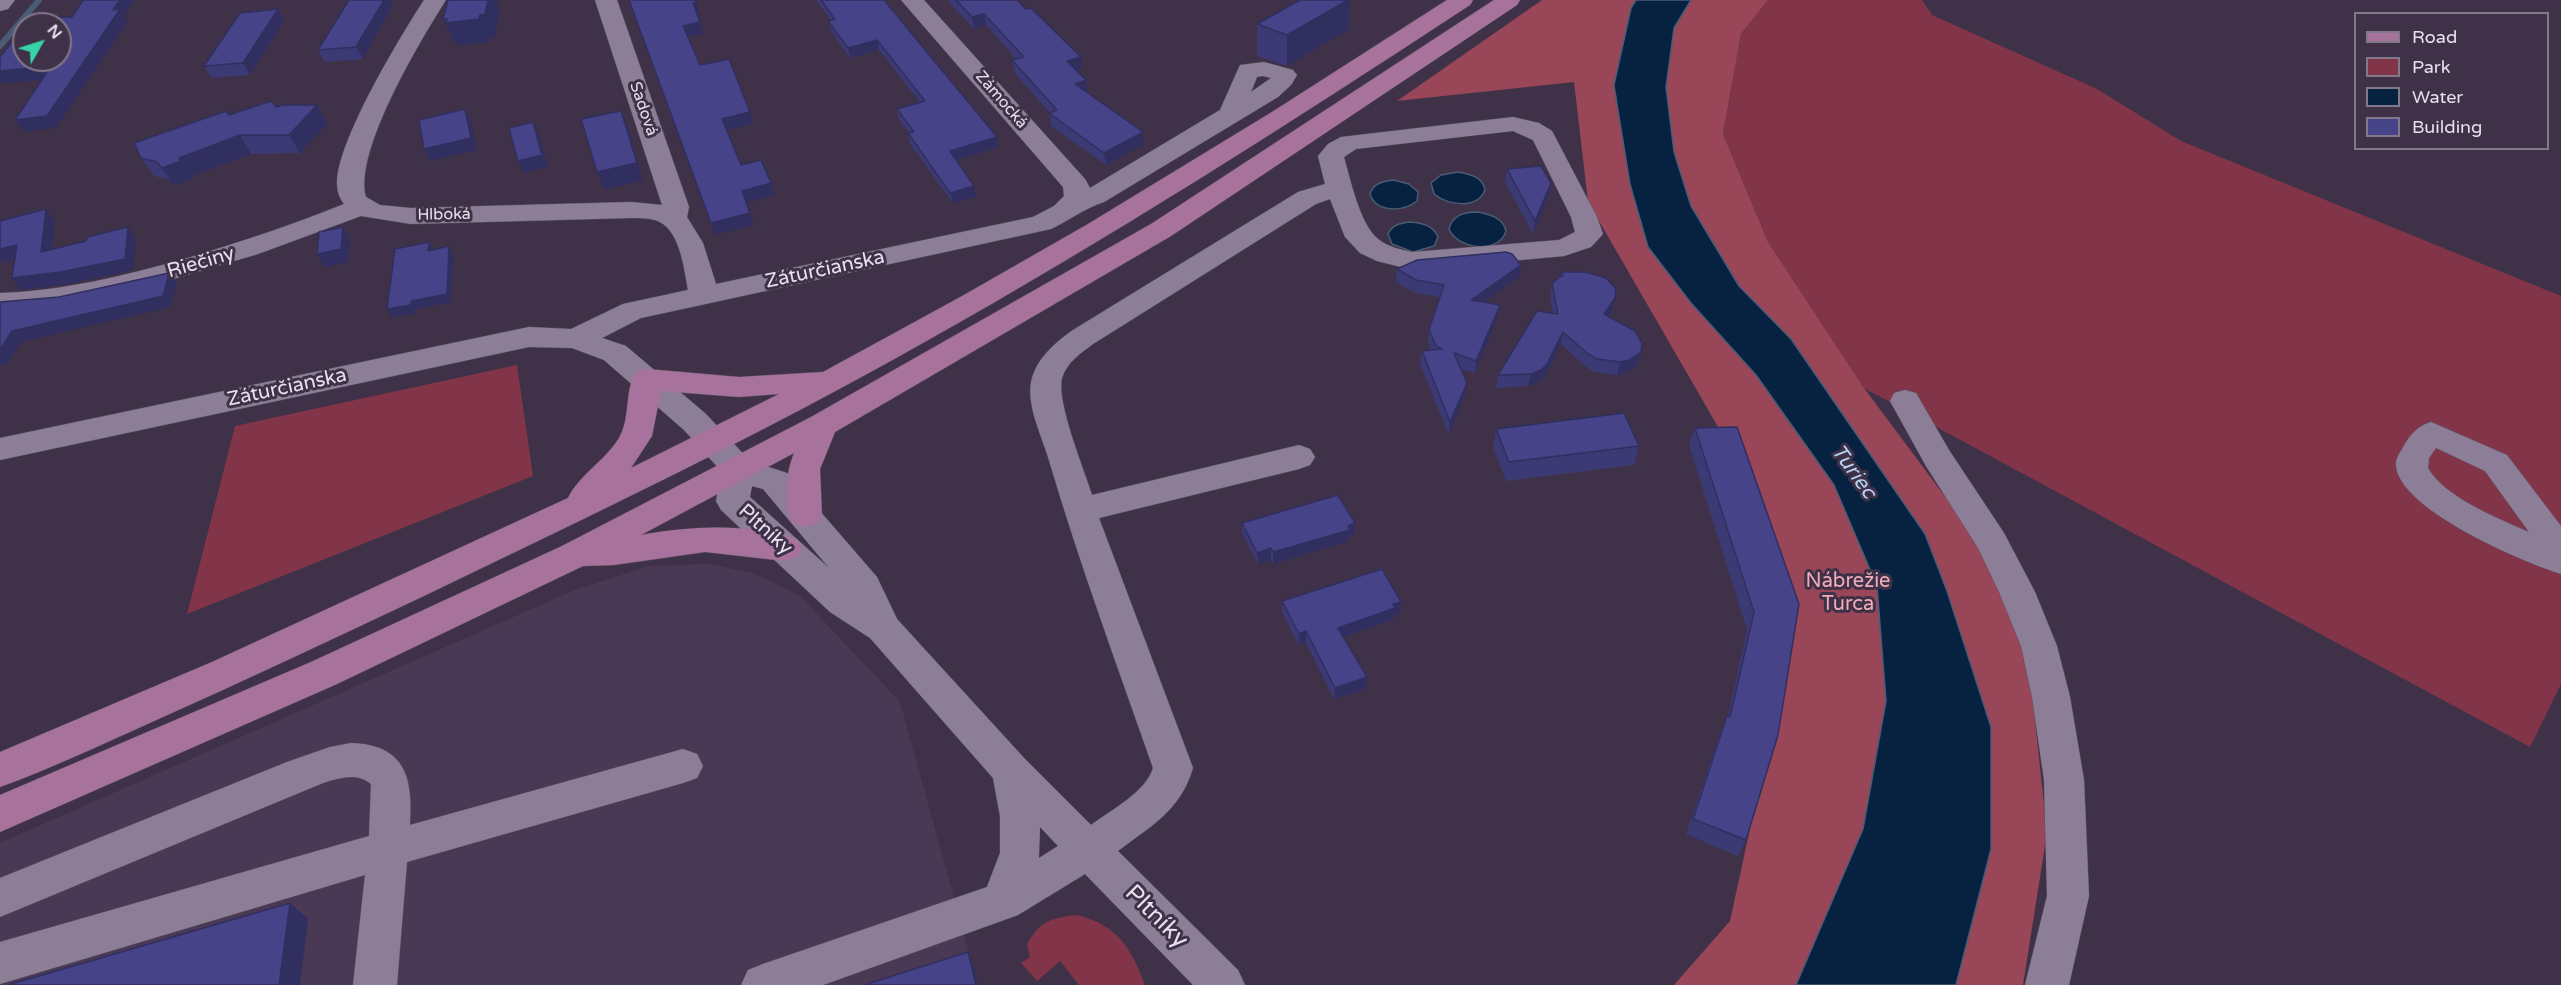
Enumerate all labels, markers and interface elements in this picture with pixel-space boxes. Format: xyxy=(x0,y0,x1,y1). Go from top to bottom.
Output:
north arrow xyxy=(12,12,72,72)
legend xyxy=(2354,12,2549,150)
text: N xyxy=(43,21,66,43)
text: Road xyxy=(2412,26,2457,48)
text: Park xyxy=(2412,56,2450,78)
street label: Zámocká xyxy=(971,67,1031,133)
street label: Sadová xyxy=(625,79,661,139)
text: Water xyxy=(2412,86,2463,108)
text: Building xyxy=(2412,116,2482,138)
street label: Hlboká xyxy=(417,205,471,225)
street label: Riečiny xyxy=(165,242,237,284)
street label: Záturčianska xyxy=(763,246,887,294)
street label: Záturčianska xyxy=(225,364,349,412)
water label: Turiec xyxy=(1825,440,1881,504)
street label: Pltníky xyxy=(733,499,797,561)
park label: Nábrežie Turca xyxy=(1806,570,1890,617)
street label: Pltníky xyxy=(1118,879,1194,955)

